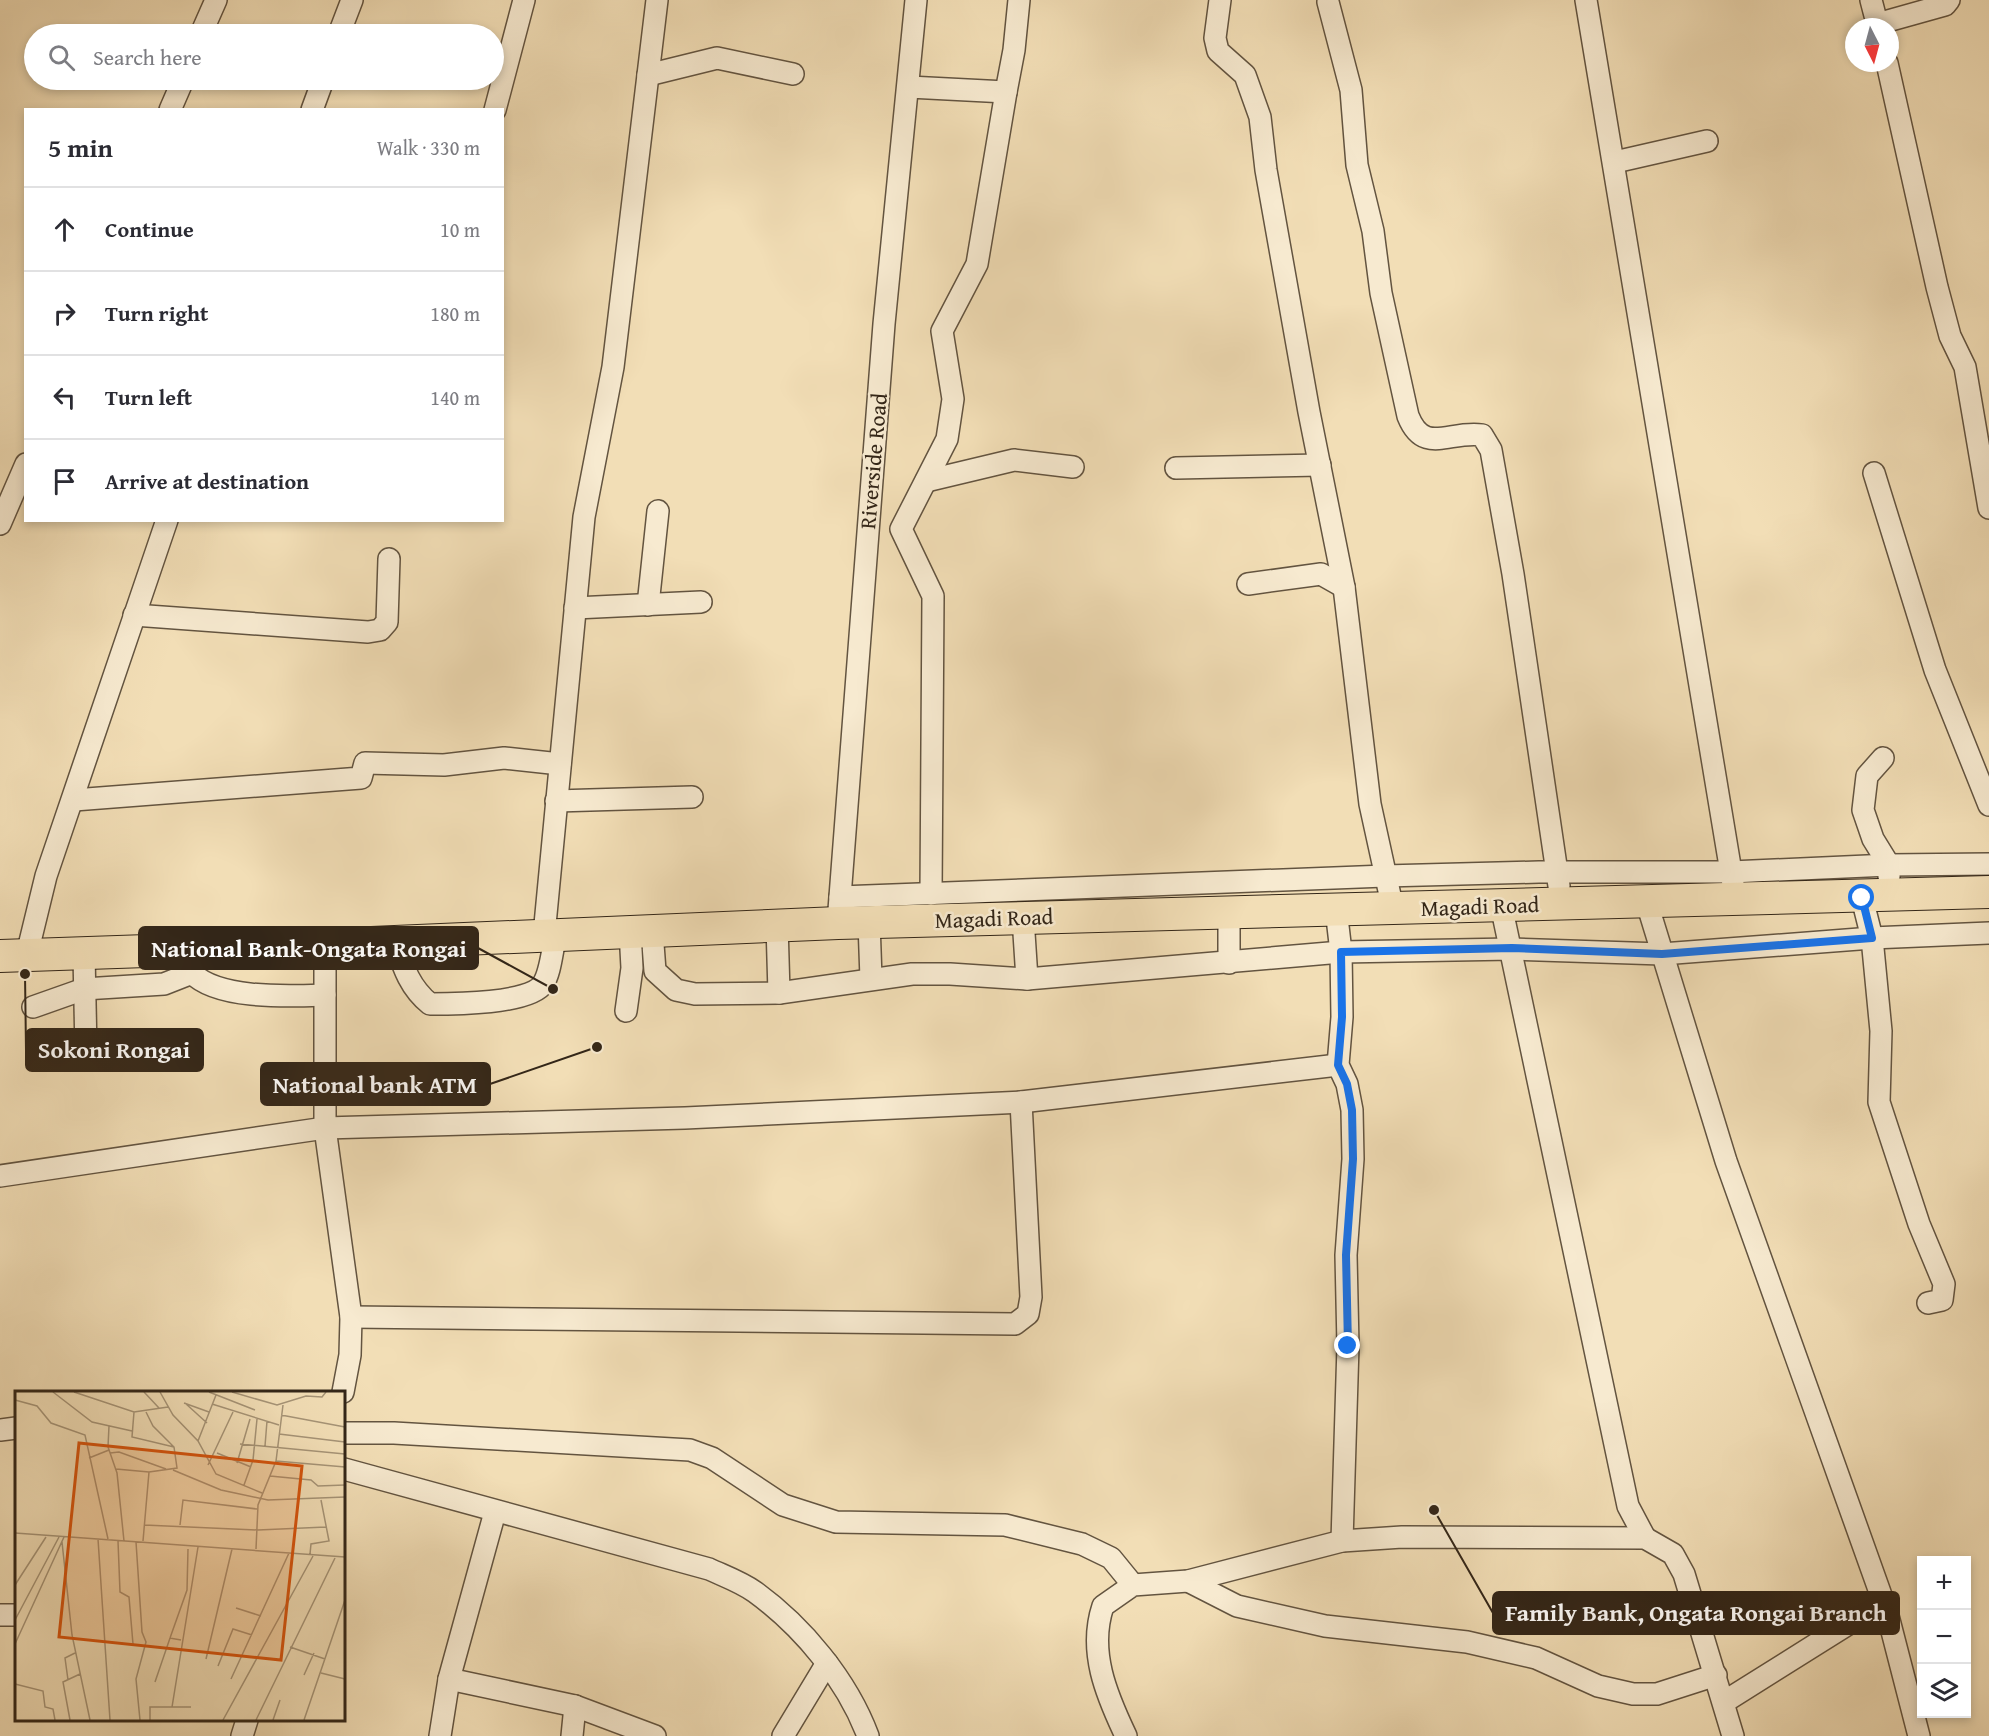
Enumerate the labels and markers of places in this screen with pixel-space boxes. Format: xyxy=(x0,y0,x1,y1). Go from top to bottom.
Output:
callout: National Bank-Ongata Rongai xyxy=(139,927,478,969)
callout: Sokoni Rongai xyxy=(26,1029,203,1071)
callout: National bank ATM xyxy=(261,1063,490,1105)
callout: Family Bank, Ongata Rongai Branch xyxy=(1493,1592,1899,1634)

